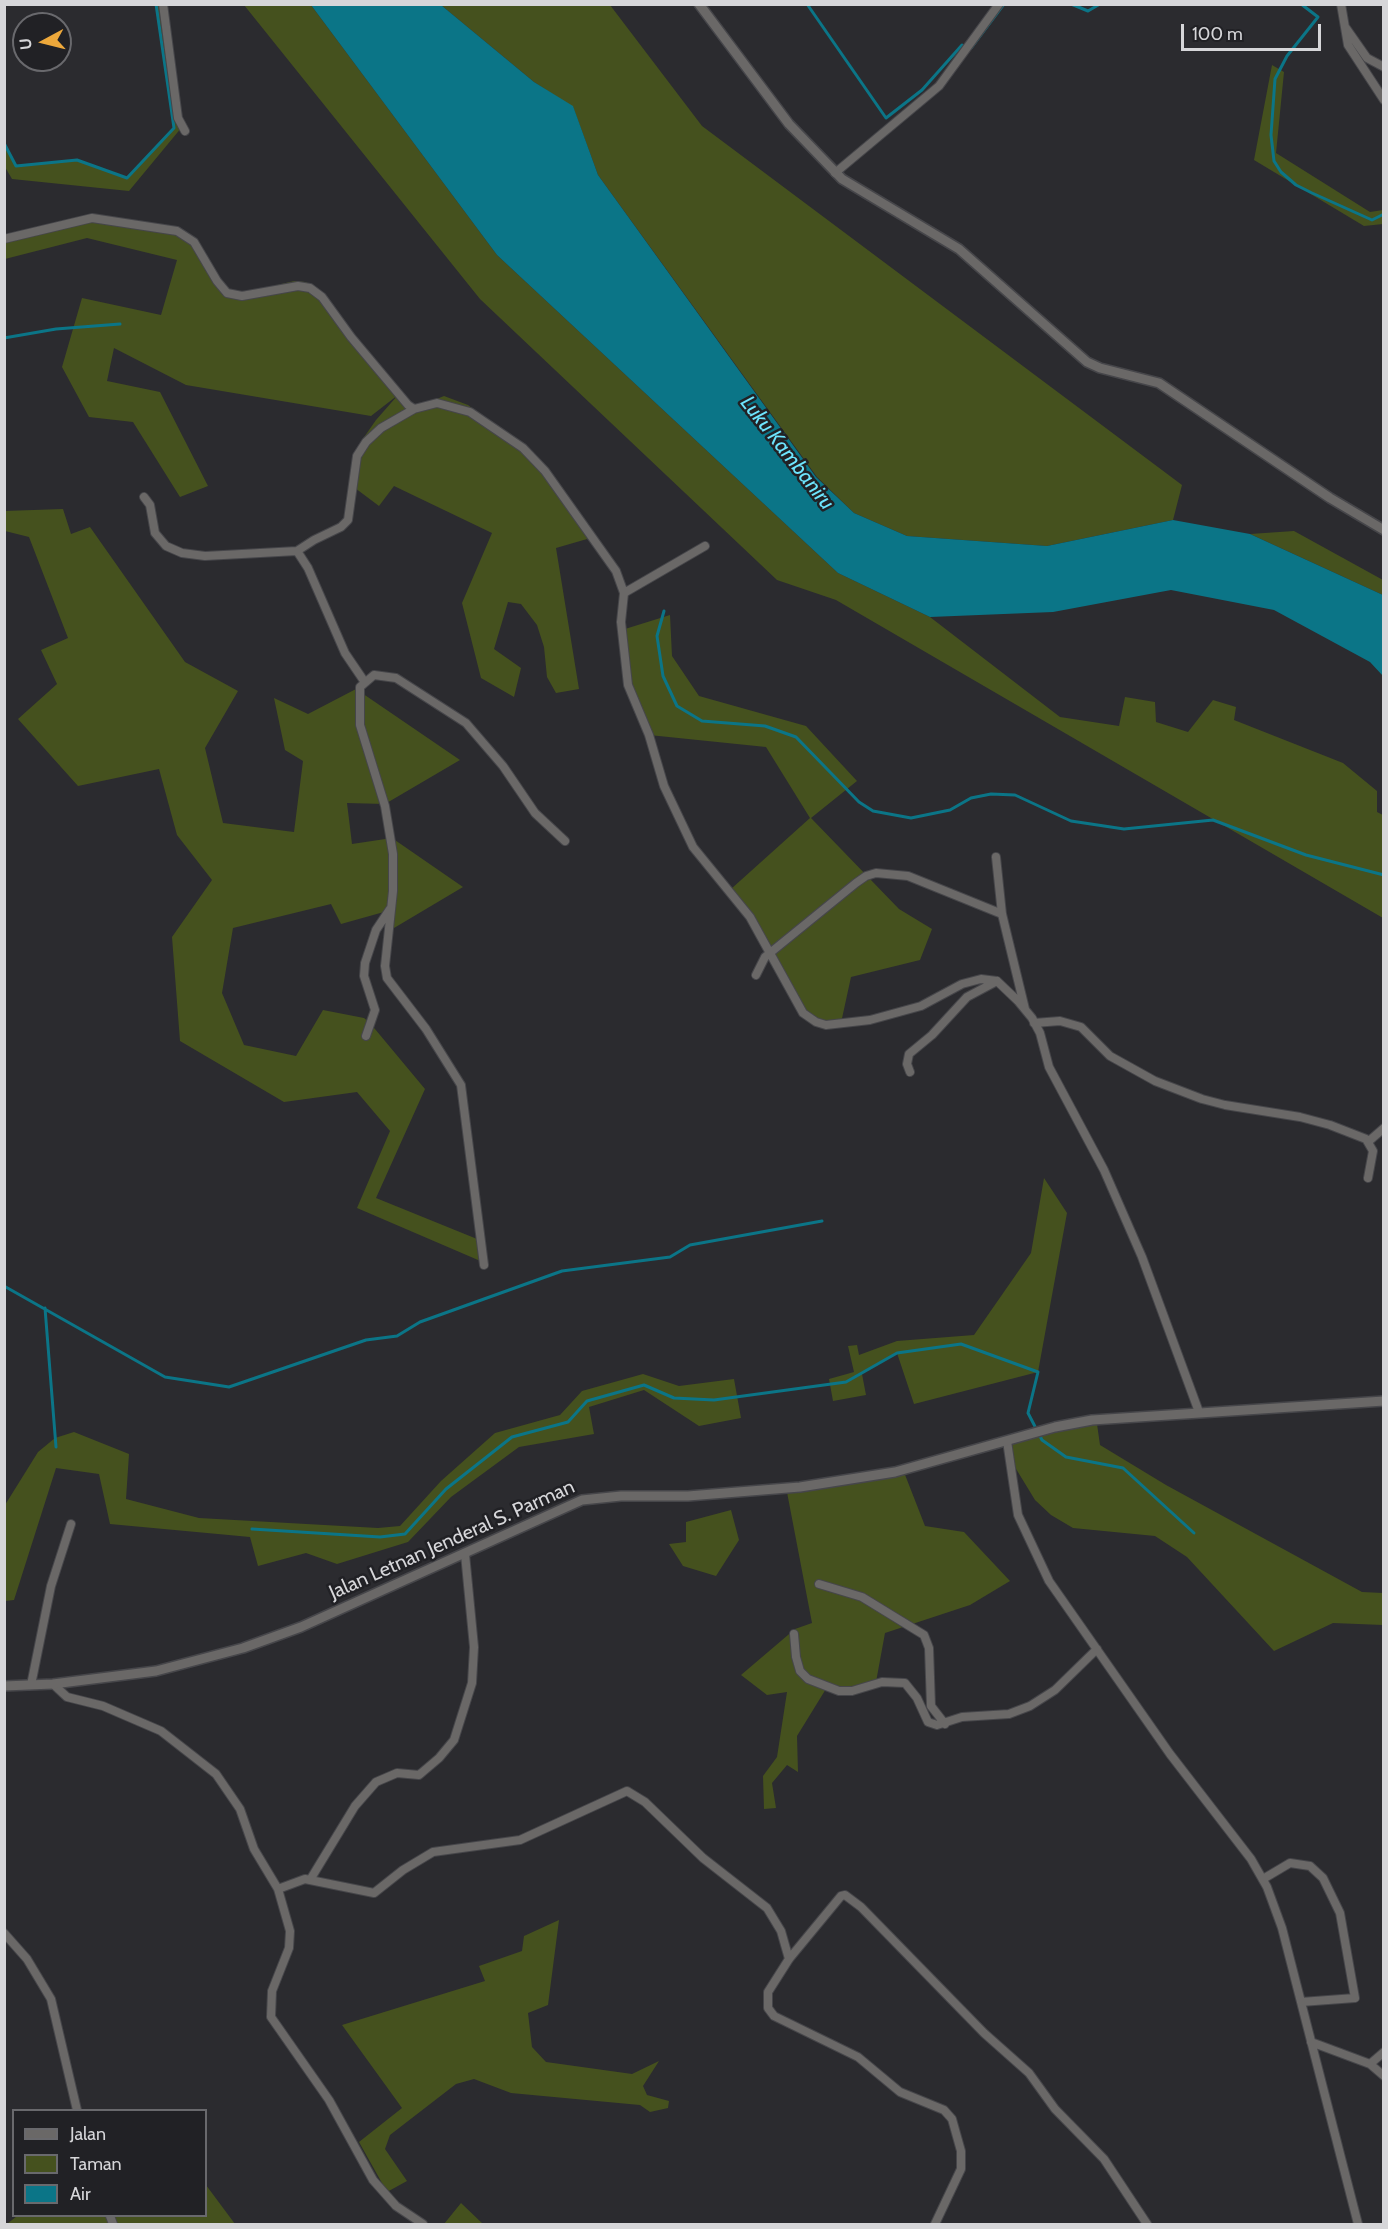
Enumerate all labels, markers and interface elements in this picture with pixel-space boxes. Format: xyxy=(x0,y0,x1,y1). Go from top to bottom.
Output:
north arrow xyxy=(12,12,72,72)
scale bar xyxy=(1184,12,1324,50)
text: 100 m xyxy=(1192,23,1243,45)
text: U xyxy=(15,37,36,51)
water label: Luku Kambaniru xyxy=(735,391,839,515)
street label: Jalan Letnan Jenderal S. Parman xyxy=(326,1475,578,1605)
legend xyxy=(12,2109,207,2217)
text: Jalan xyxy=(70,2123,106,2145)
text: Taman xyxy=(70,2153,122,2175)
text: Air xyxy=(70,2183,91,2205)

